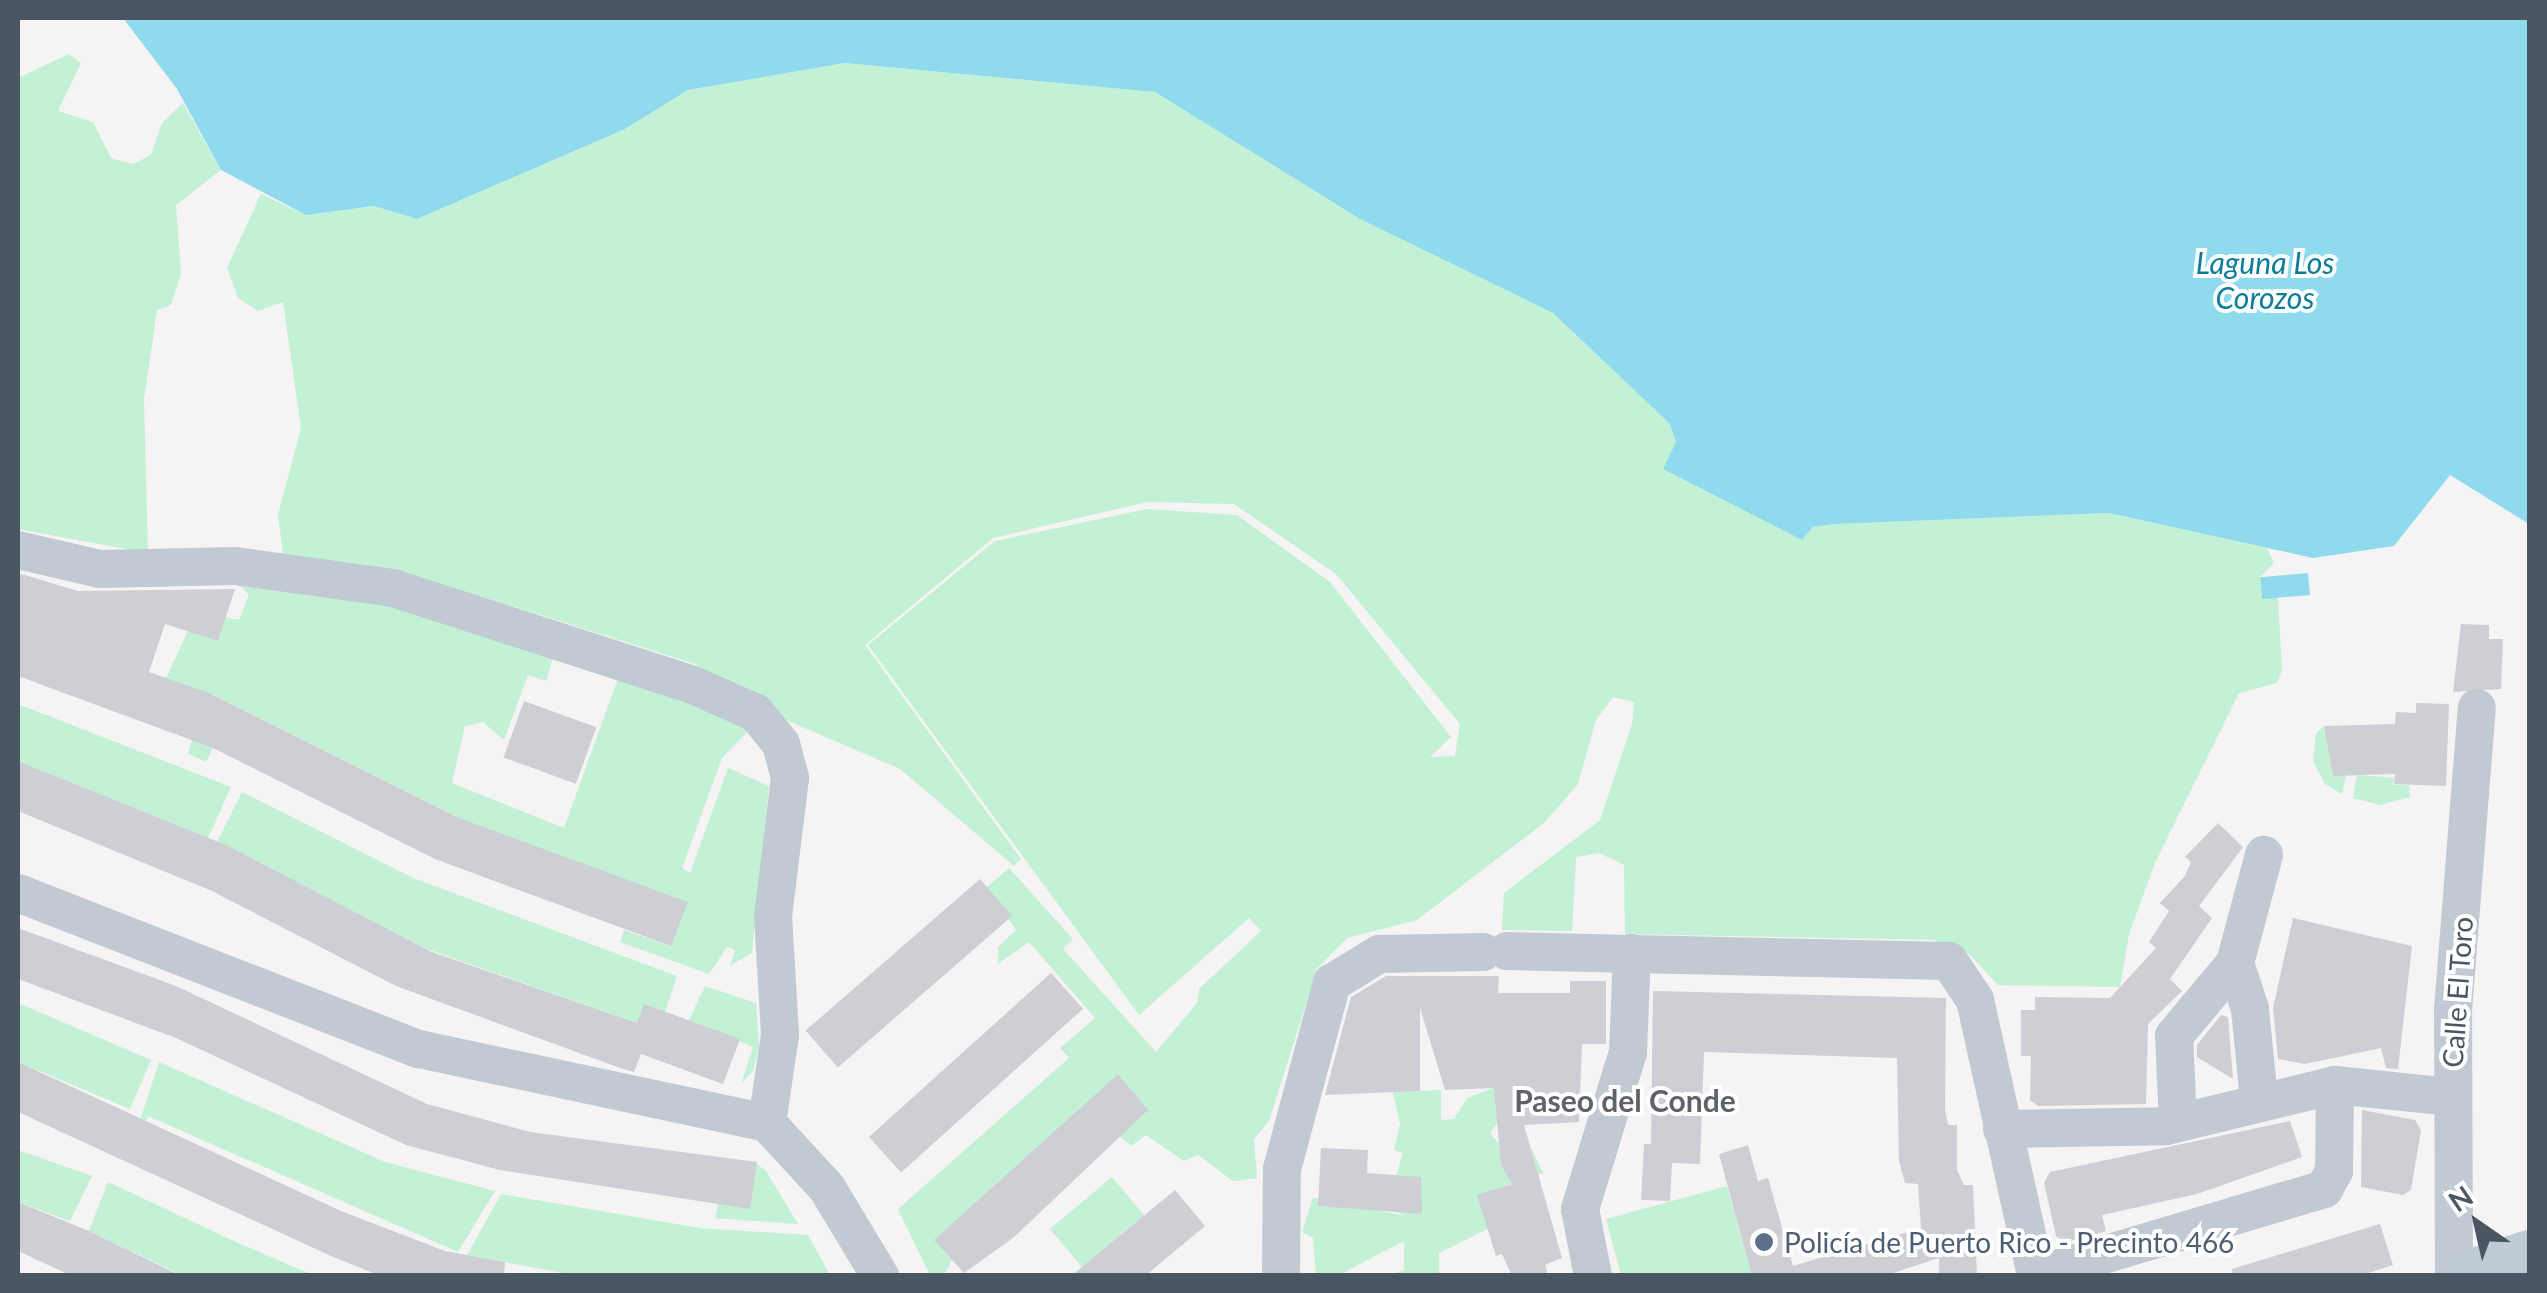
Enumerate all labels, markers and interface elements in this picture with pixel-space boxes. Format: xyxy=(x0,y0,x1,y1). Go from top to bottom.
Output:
water label: Laguna Los Corozos xyxy=(2196,244,2334,314)
street label: Calle El Toro xyxy=(2435,915,2479,1069)
district label: Paseo del Conde xyxy=(1514,1082,1736,1118)
north arrow xyxy=(2427,1173,2527,1273)
text: N xyxy=(2442,1178,2479,1218)
place label: Policía de Puerto Rico - Precinto 466 xyxy=(1784,1225,2234,1259)
marker: Policía de Puerto Rico - Precinto 466 xyxy=(1753,1231,1775,1253)

